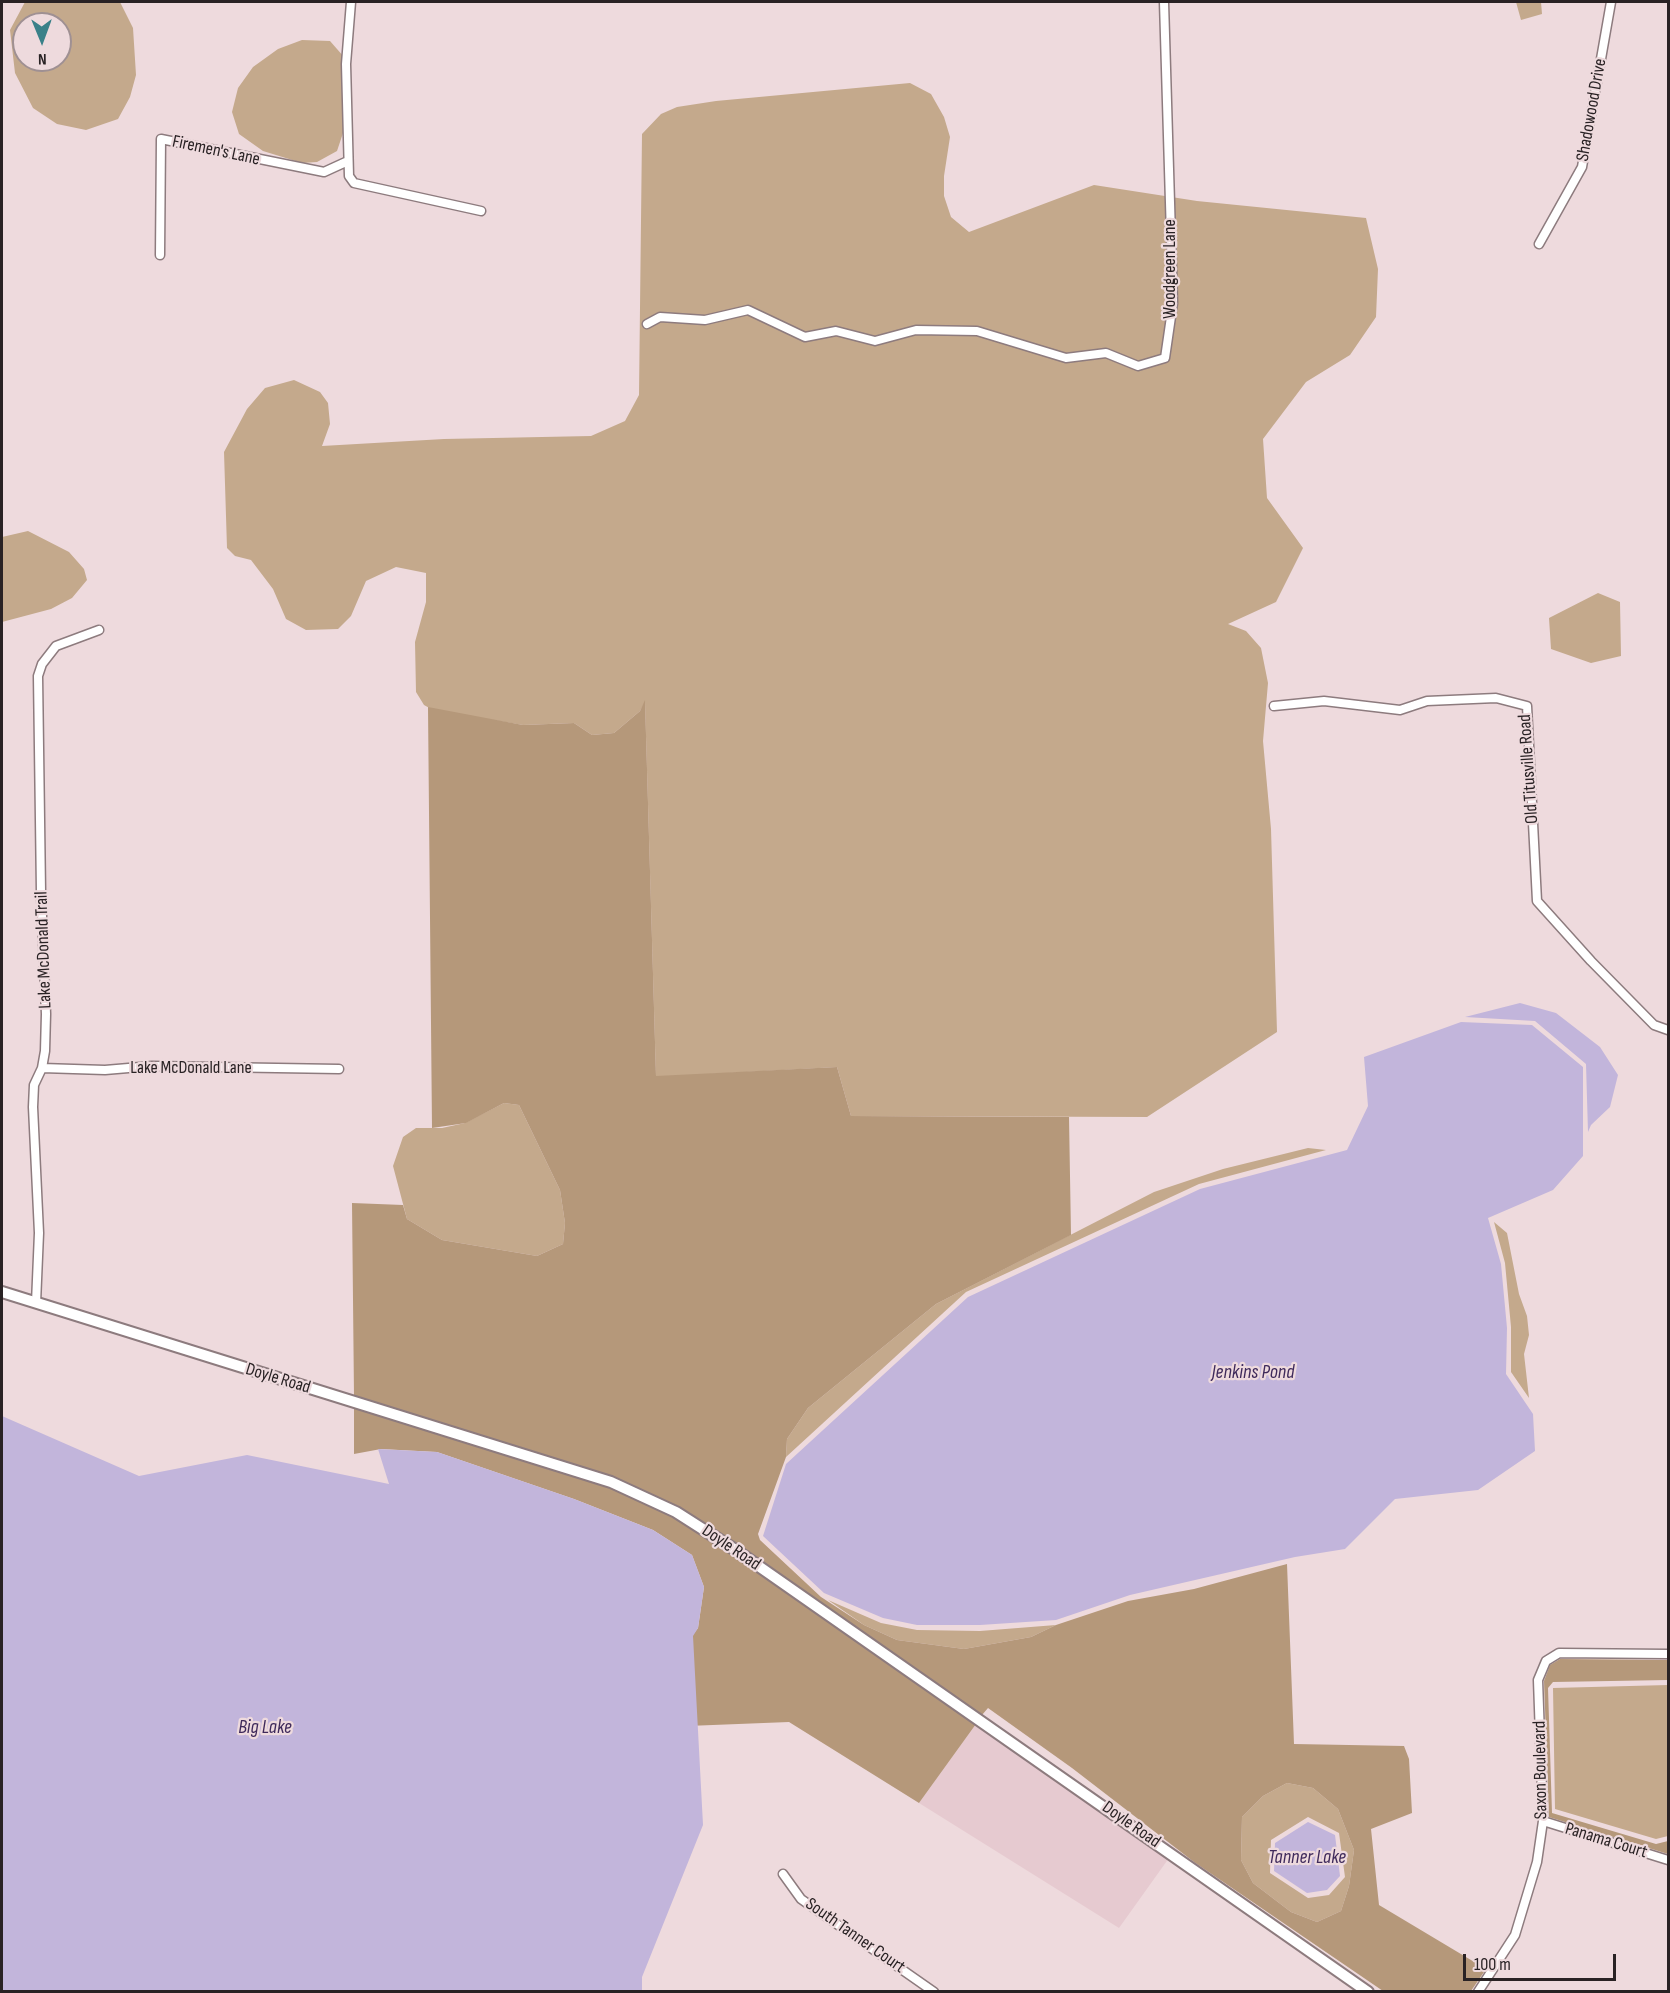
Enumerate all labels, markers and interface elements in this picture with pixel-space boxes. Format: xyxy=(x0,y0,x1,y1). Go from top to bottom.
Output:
north arrow xyxy=(12,12,72,72)
text: N xyxy=(38,49,47,68)
street label: Shadowood Drive xyxy=(1572,57,1612,163)
street label: Firemen's Lane xyxy=(170,131,262,171)
street label: Woodgreen Lane xyxy=(1159,219,1181,319)
street label: Old Titusville Road xyxy=(1514,713,1544,825)
street label: Lake McDonald Trail xyxy=(31,891,57,1009)
street label: Lake McDonald Lane xyxy=(130,1057,252,1079)
street label: Doyle Road xyxy=(243,1359,313,1399)
water label: Jenkins Pond xyxy=(1212,1361,1294,1385)
street label: Doyle Road xyxy=(697,1520,765,1576)
water label: Big Lake xyxy=(238,1716,292,1740)
street label: Saxon Boulevard xyxy=(1529,1721,1553,1819)
street label: Doyle Road xyxy=(1098,1797,1164,1853)
street label: Panama Court xyxy=(1562,1818,1650,1864)
water label: Tanner Lake xyxy=(1268,1846,1346,1870)
street label: South Tanner Court xyxy=(801,1894,909,1978)
scale bar xyxy=(1466,1942,1619,1980)
text: 100 m xyxy=(1474,1954,1511,1975)

